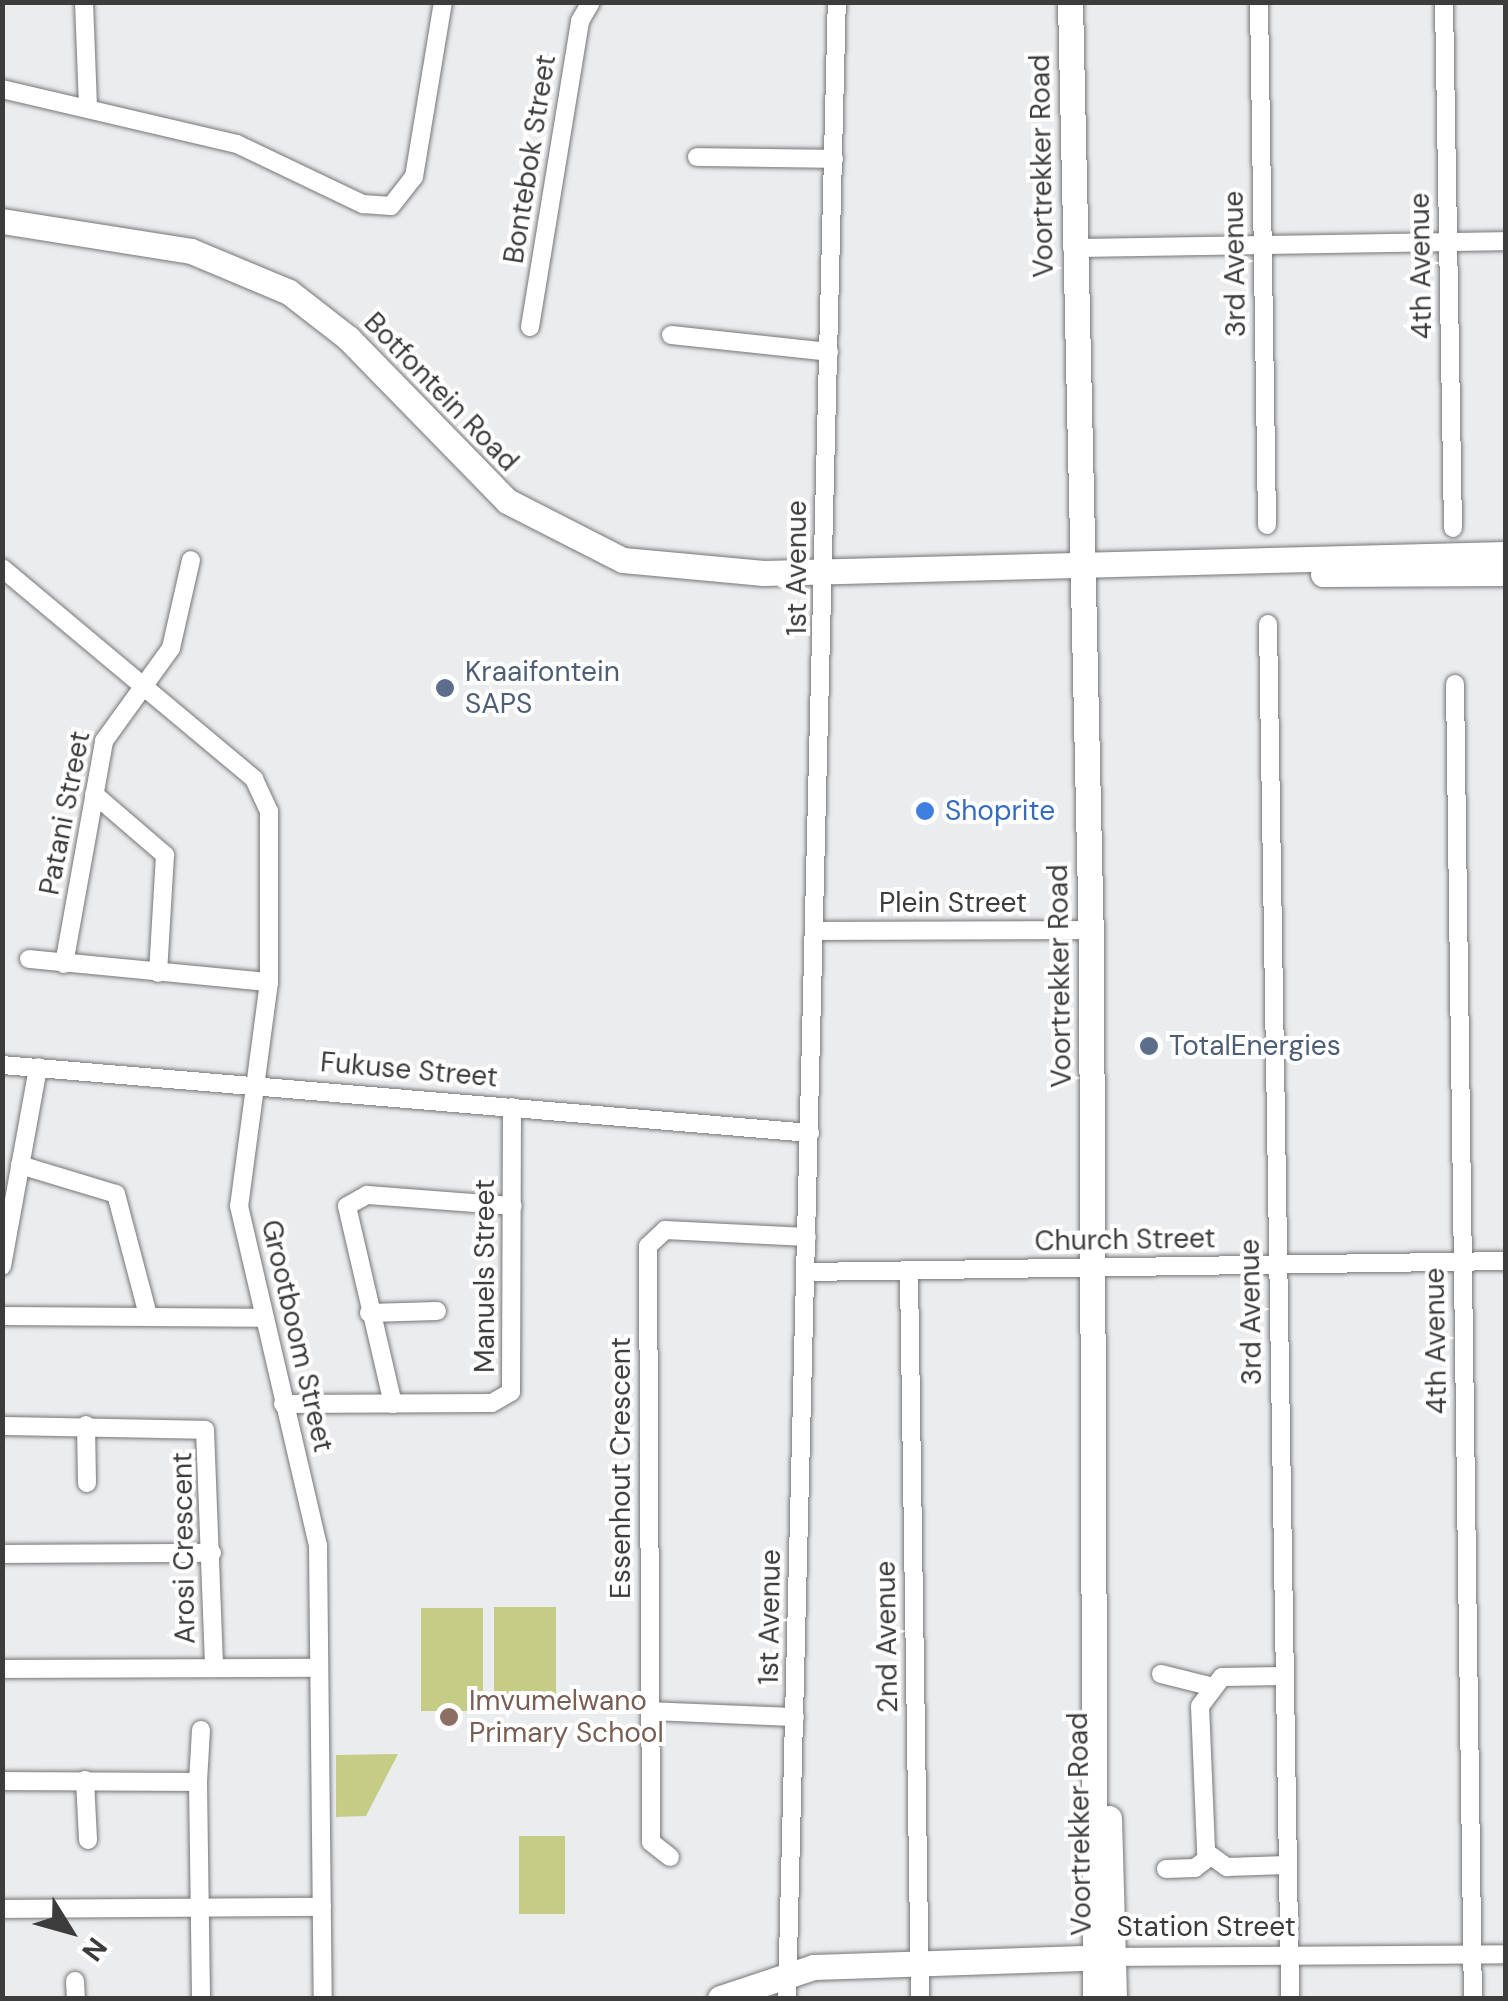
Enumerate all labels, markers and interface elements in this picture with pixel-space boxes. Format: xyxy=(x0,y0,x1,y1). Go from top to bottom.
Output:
street label: Bontebok Street xyxy=(497,52,563,266)
street label: Voortrekker Road xyxy=(1023,54,1061,278)
street label: 3rd Avenue xyxy=(1217,190,1253,338)
street label: 4th Avenue xyxy=(1403,192,1439,340)
street label: Botfontein Road xyxy=(357,306,525,478)
street label: 1st Avenue xyxy=(780,500,814,636)
place label: Kraaifontein SAPS xyxy=(465,655,620,721)
marker: Kraaifontein SAPS xyxy=(434,677,456,699)
street label: Patani Street xyxy=(33,728,97,898)
place label: Shoprite xyxy=(945,794,1055,828)
marker: Shoprite xyxy=(914,800,936,822)
street label: Voortrekker Road xyxy=(1041,864,1079,1088)
street label: Plein Street xyxy=(879,886,1027,920)
place label: TotalEnergies xyxy=(1169,1029,1341,1063)
marker: TotalEnergies xyxy=(1138,1035,1160,1057)
street label: Fukuse Street xyxy=(319,1046,499,1094)
street label: Manuels Street xyxy=(468,1179,502,1373)
street label: Grootboom Street xyxy=(254,1217,340,1455)
street label: Church Street xyxy=(1034,1222,1216,1258)
street label: 3rd Avenue xyxy=(1233,1238,1269,1386)
street label: 4th Avenue xyxy=(1418,1267,1454,1415)
street label: Essenhout Crescent xyxy=(604,1337,638,1599)
street label: Arosi Crescent xyxy=(166,1452,202,1644)
street label: 1st Avenue xyxy=(752,1549,788,1685)
street label: 2nd Avenue xyxy=(869,1561,905,1713)
place label: Imvumelwano Primary School xyxy=(469,1684,664,1750)
marker: Imvumelwano Primary School xyxy=(438,1706,460,1728)
street label: Voortrekker Road xyxy=(1061,1712,1099,1936)
north arrow xyxy=(20,1881,120,1981)
street label: Station Street xyxy=(1116,1910,1296,1944)
text: N xyxy=(73,1930,115,1969)

